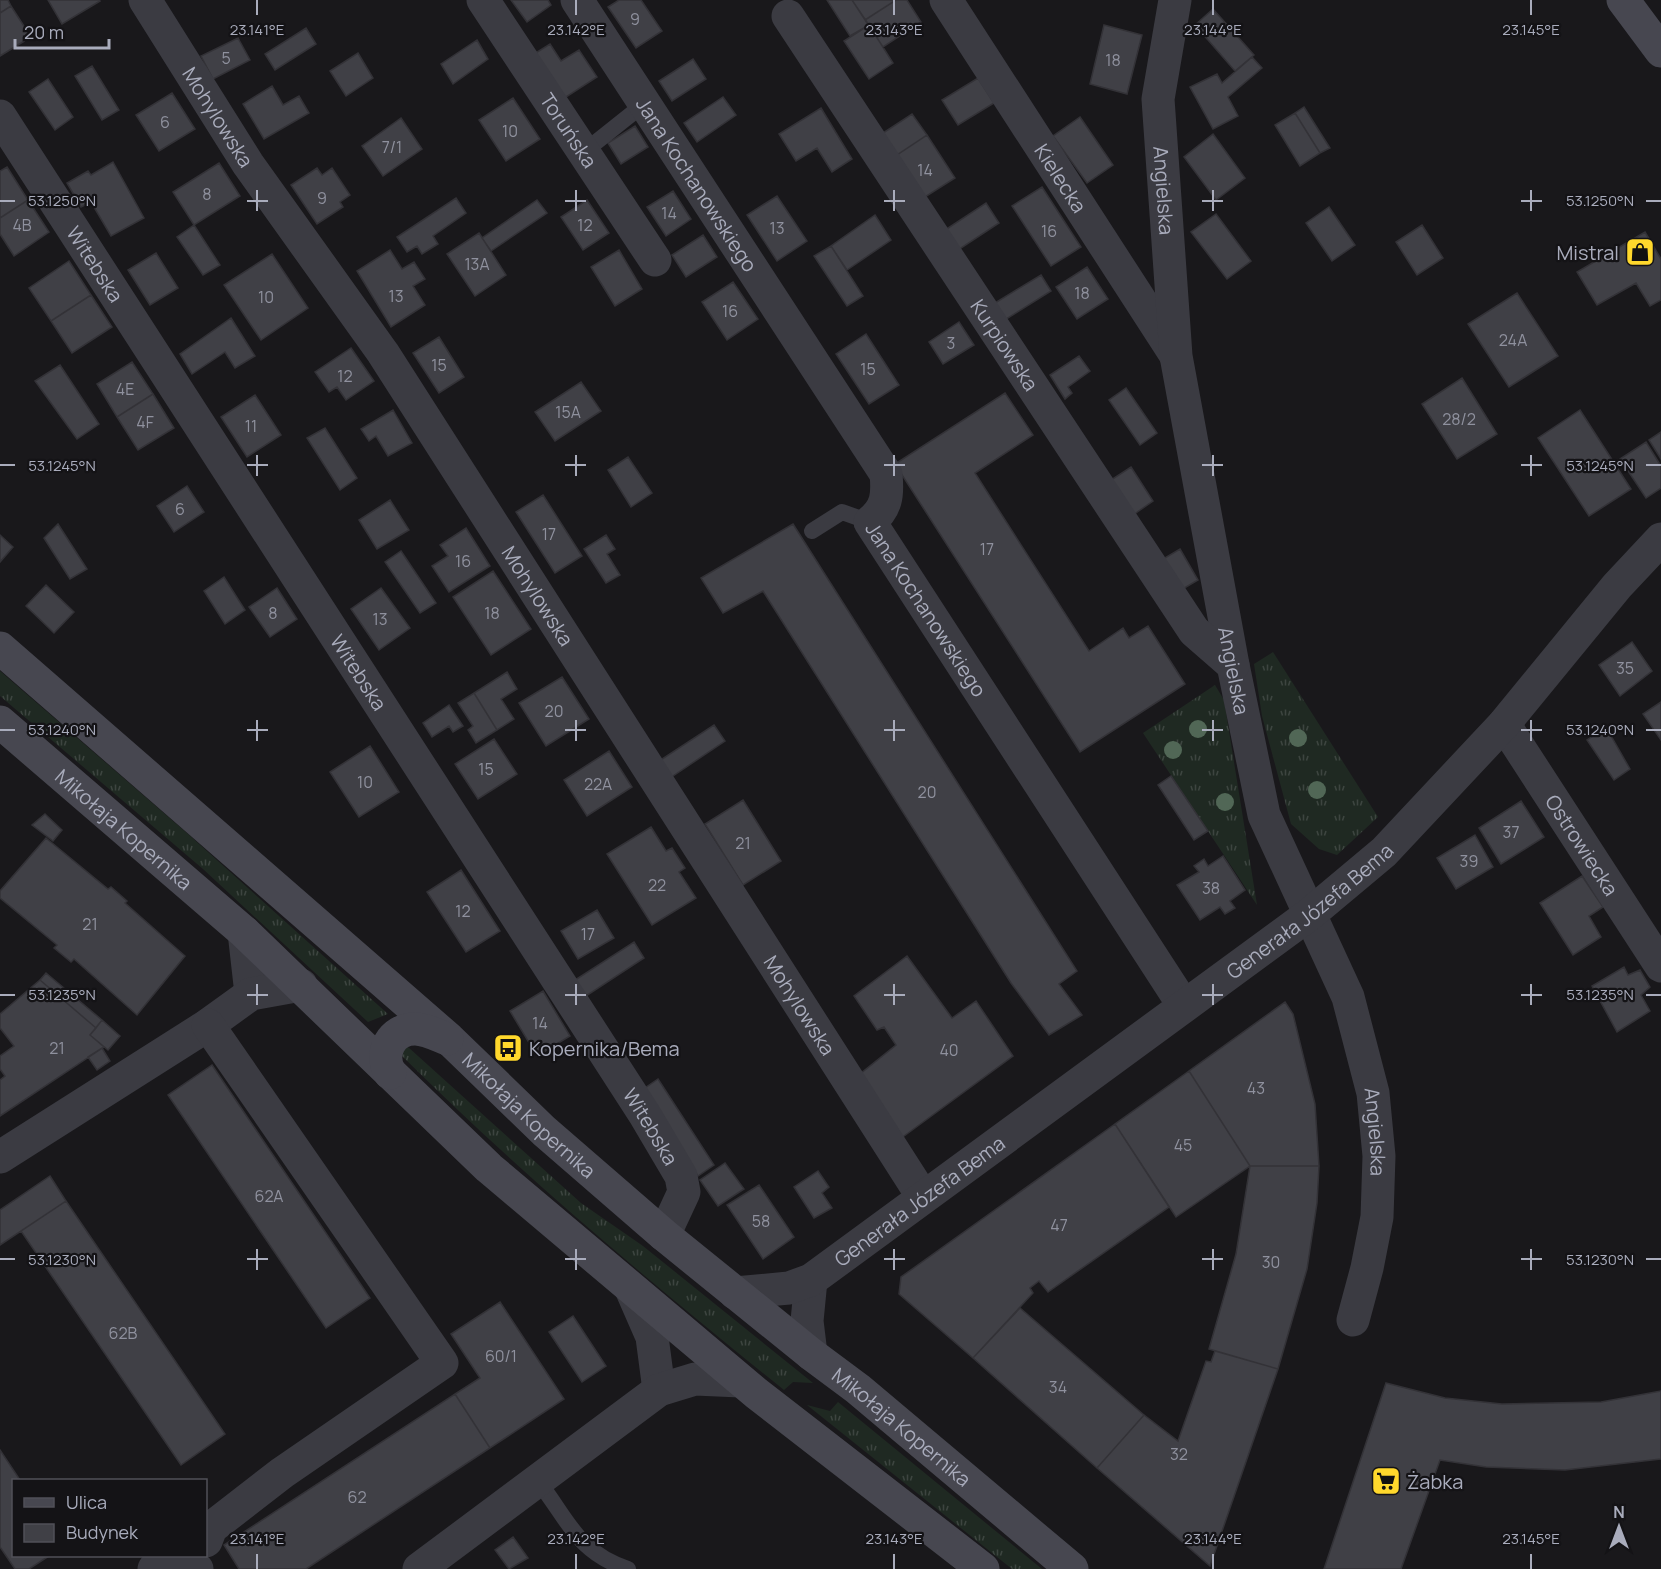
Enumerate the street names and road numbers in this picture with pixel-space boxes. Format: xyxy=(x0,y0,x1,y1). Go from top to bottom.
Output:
street label: Mohylowska xyxy=(177,62,260,172)
street label: Toruńska xyxy=(534,87,604,173)
street label: Jana Kochanowskiego xyxy=(630,92,764,277)
street label: Kielecka xyxy=(1029,138,1093,218)
street label: Angielska xyxy=(1148,145,1181,236)
street label: Witebska xyxy=(61,221,130,307)
street label: Kurpiowska xyxy=(965,294,1045,396)
street label: Jana Kochanowskiego xyxy=(860,517,993,702)
street label: Mohylowska xyxy=(496,540,580,651)
street label: Angielska xyxy=(1213,624,1256,717)
street label: Witebska xyxy=(325,629,394,715)
street label: Mikołaja Kopernika xyxy=(50,762,199,896)
street label: Ostrowiecka xyxy=(1540,789,1625,901)
street label: Generała Józefa Bema xyxy=(1221,837,1399,985)
street label: Mohylowska xyxy=(758,950,842,1060)
street label: Mikołaja Kopernika xyxy=(457,1046,602,1184)
street label: Witebska xyxy=(617,1083,685,1170)
street label: Angielska xyxy=(1359,1086,1393,1177)
street label: Generała Józefa Bema xyxy=(829,1129,1010,1272)
street label: Mikołaja Kopernika xyxy=(827,1361,977,1492)

